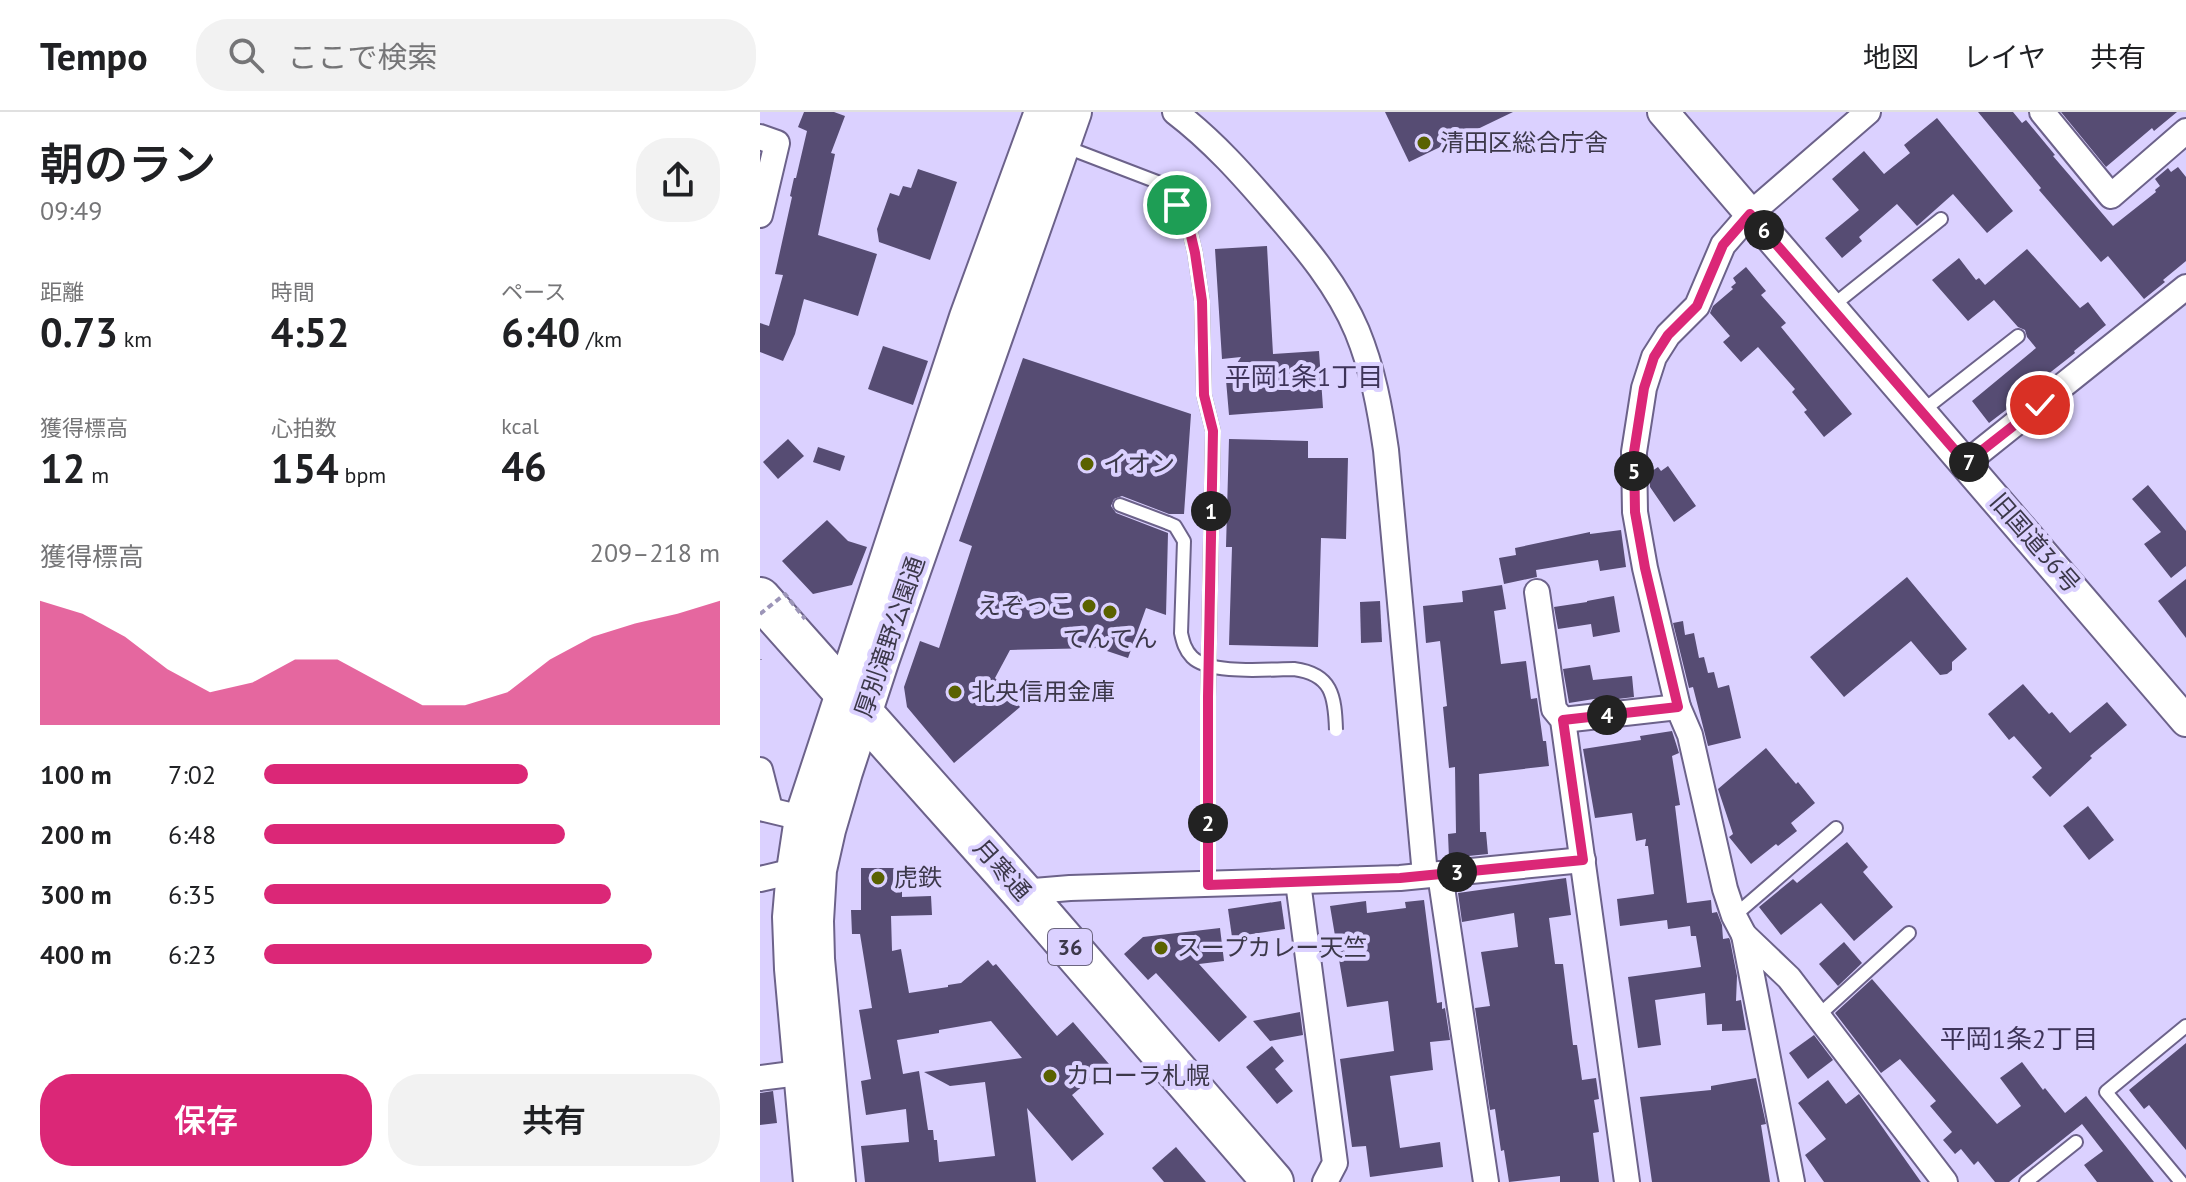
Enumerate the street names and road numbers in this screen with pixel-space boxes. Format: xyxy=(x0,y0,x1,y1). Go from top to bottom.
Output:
street label: 旧国道36号 xyxy=(1984,486,2087,599)
street label: 厚別滝野公園通 xyxy=(848,552,932,721)
street label: 月寒通 xyxy=(967,833,1038,907)
road number: 36 xyxy=(1048,929,1092,965)

